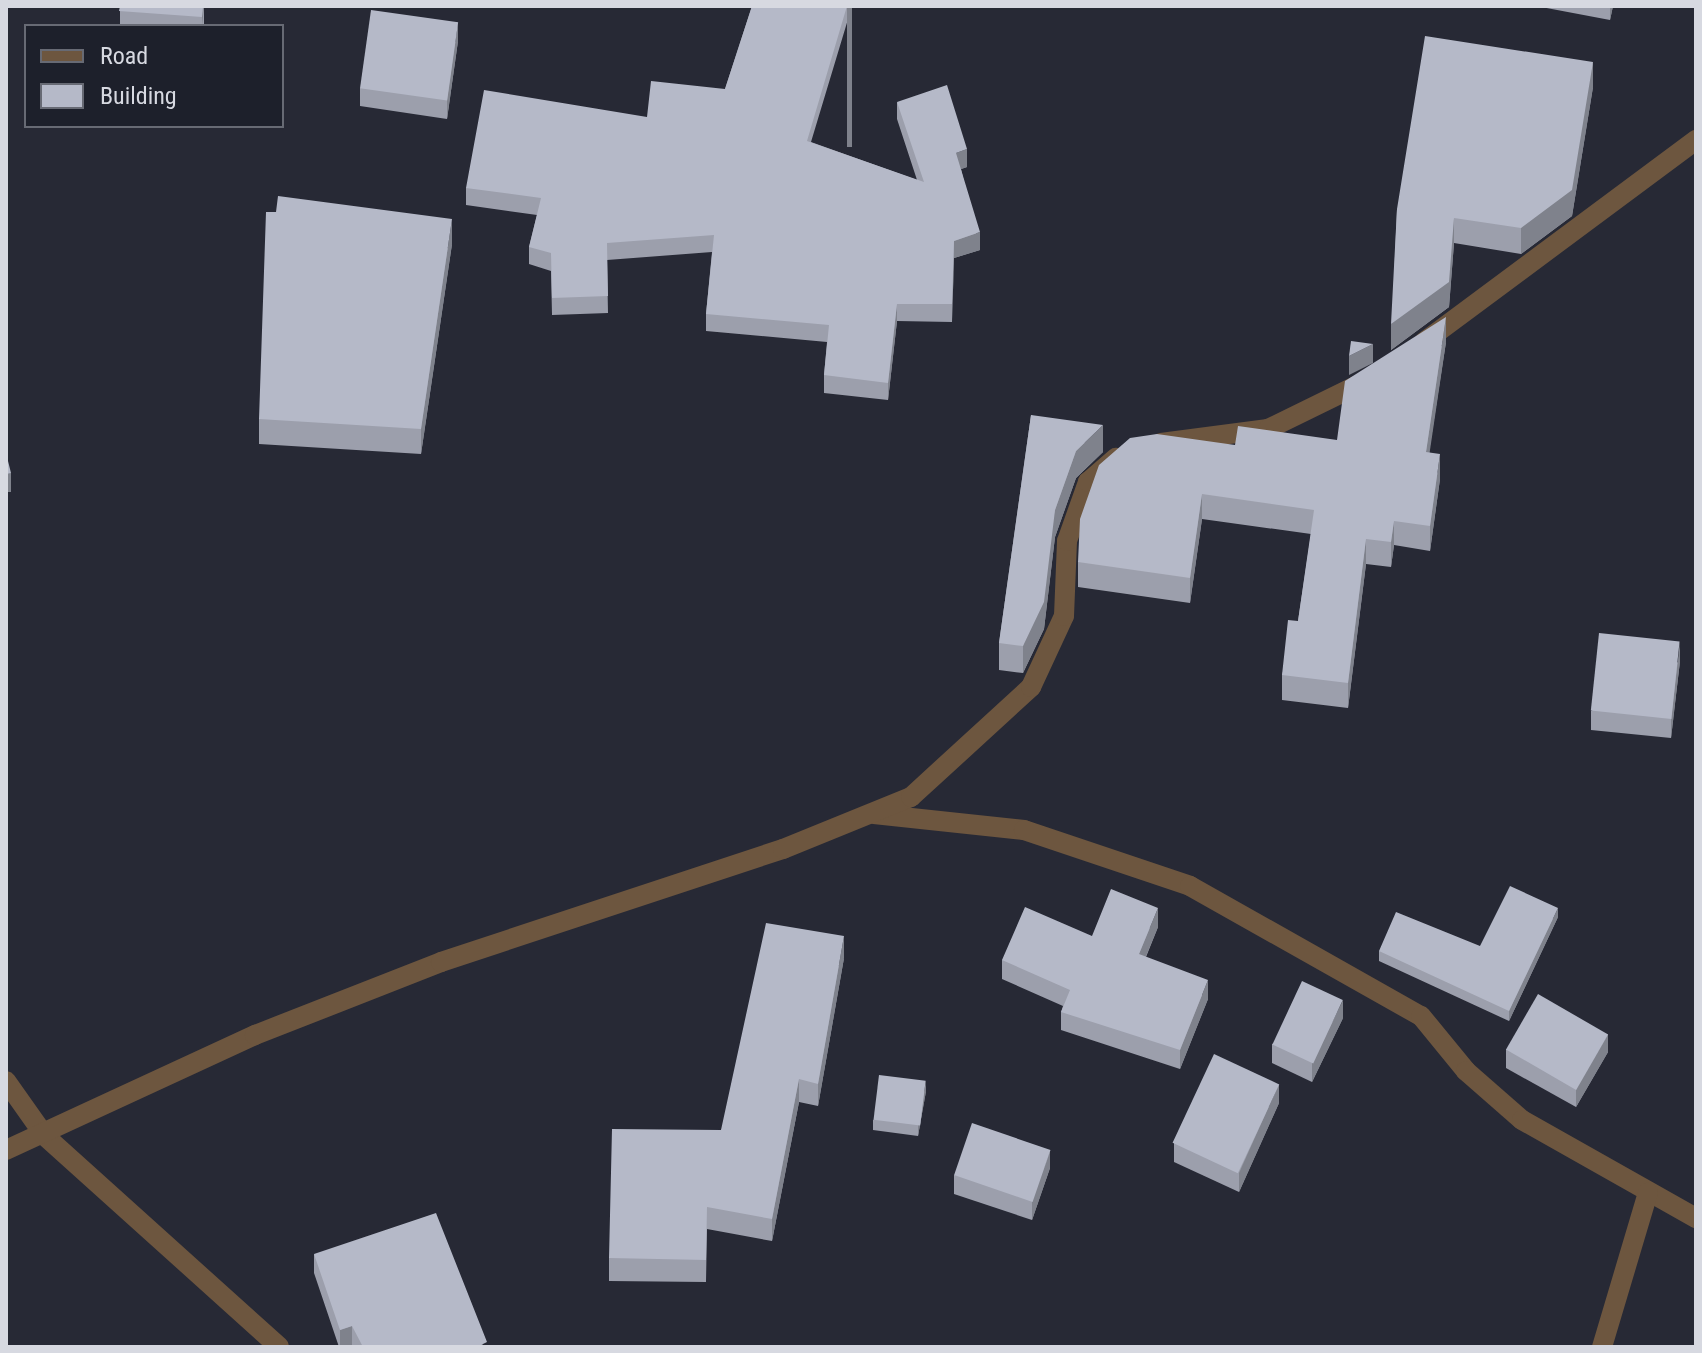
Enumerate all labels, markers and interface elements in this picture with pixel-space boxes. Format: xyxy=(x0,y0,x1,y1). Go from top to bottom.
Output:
legend xyxy=(24,24,284,128)
text: Road xyxy=(100,42,148,70)
text: Building xyxy=(100,82,177,110)

